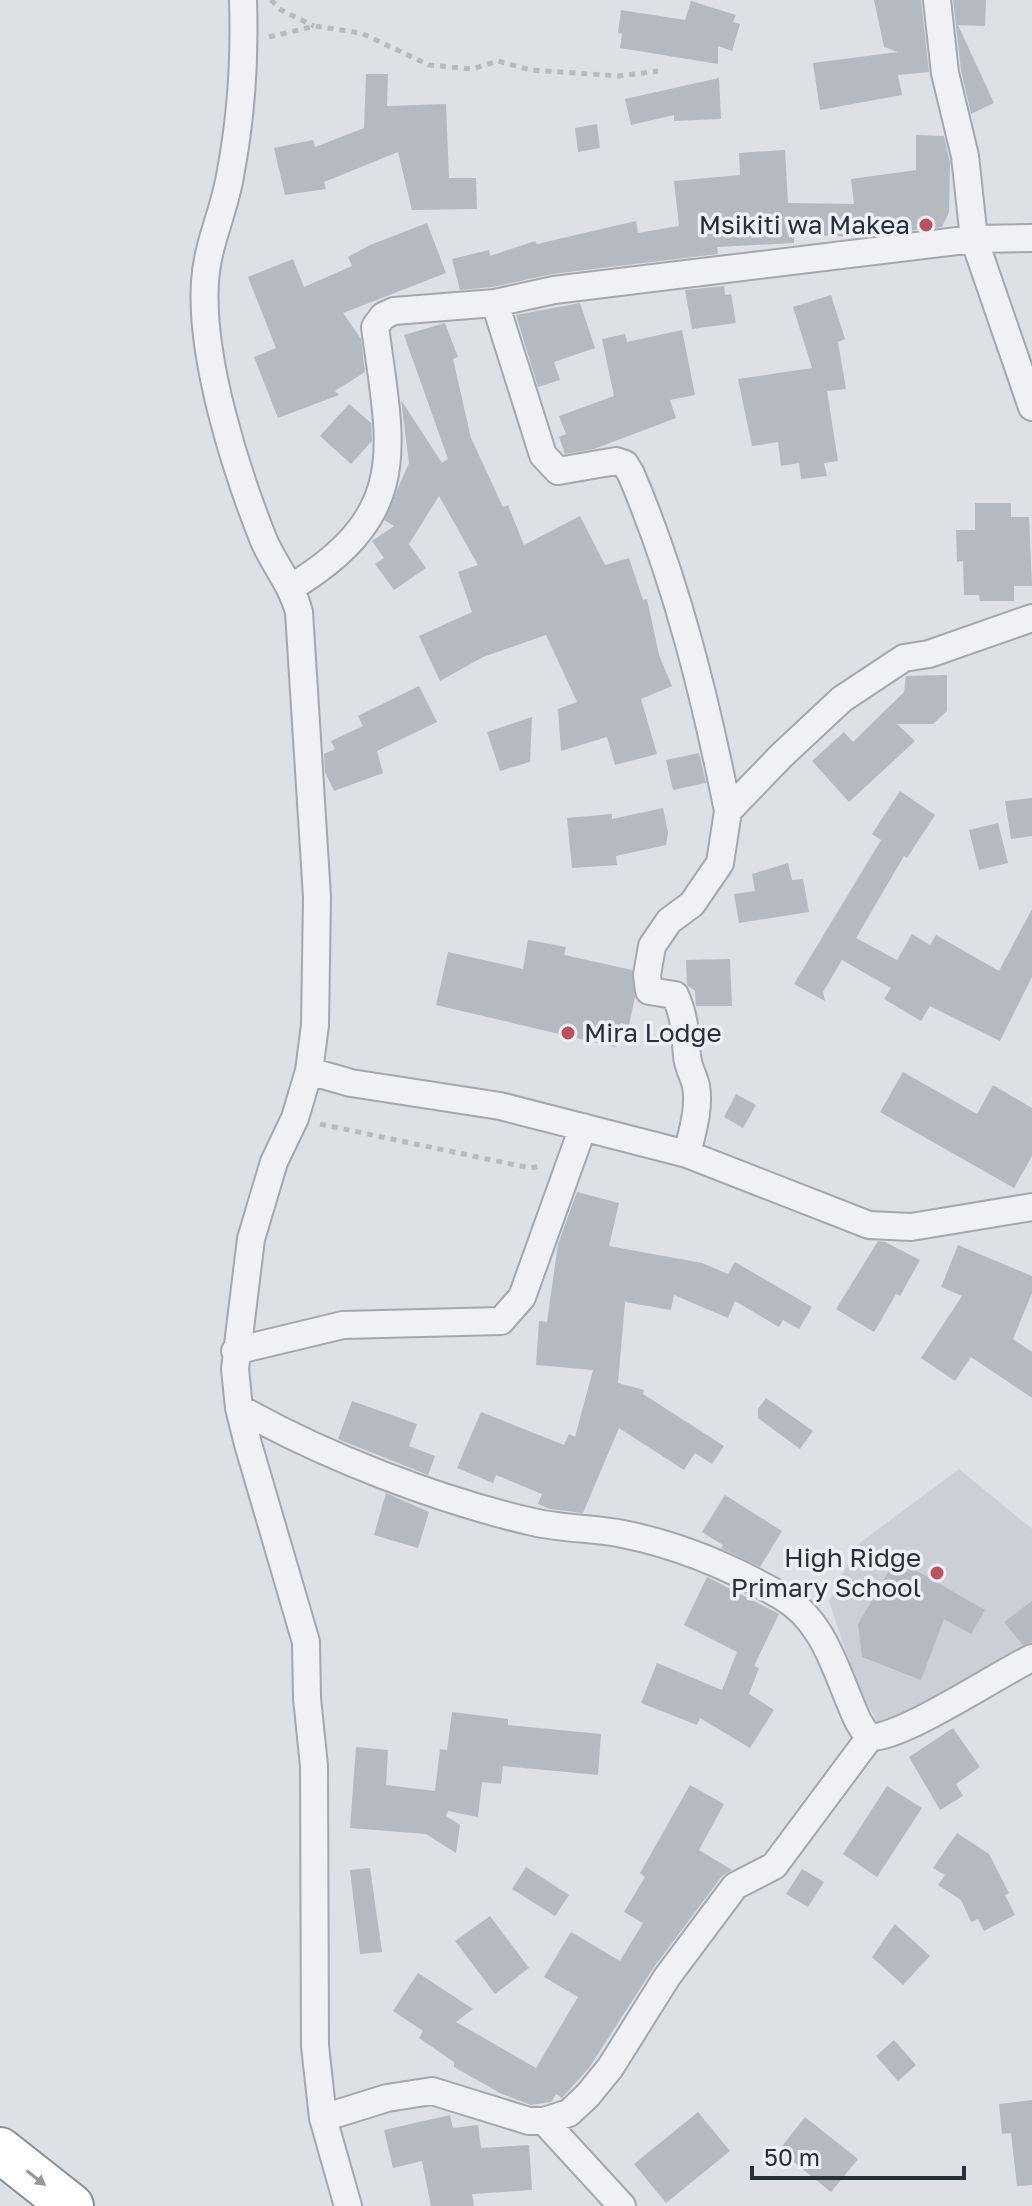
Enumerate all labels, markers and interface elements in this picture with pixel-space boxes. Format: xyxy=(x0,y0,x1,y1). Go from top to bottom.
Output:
place label: Msikiti wa Makea xyxy=(699,209,910,240)
marker: Msikiti wa Makea xyxy=(917,216,935,234)
place label: Mira Lodge xyxy=(584,1017,722,1048)
marker: Mira Lodge xyxy=(559,1024,577,1042)
place label: High Ridge Primary School xyxy=(731,1542,921,1603)
marker: High Ridge Primary School xyxy=(928,1564,946,1582)
scale bar xyxy=(752,2130,964,2180)
text: 50 m xyxy=(764,2142,820,2171)
one-way arrow xyxy=(26,2169,46,2186)

